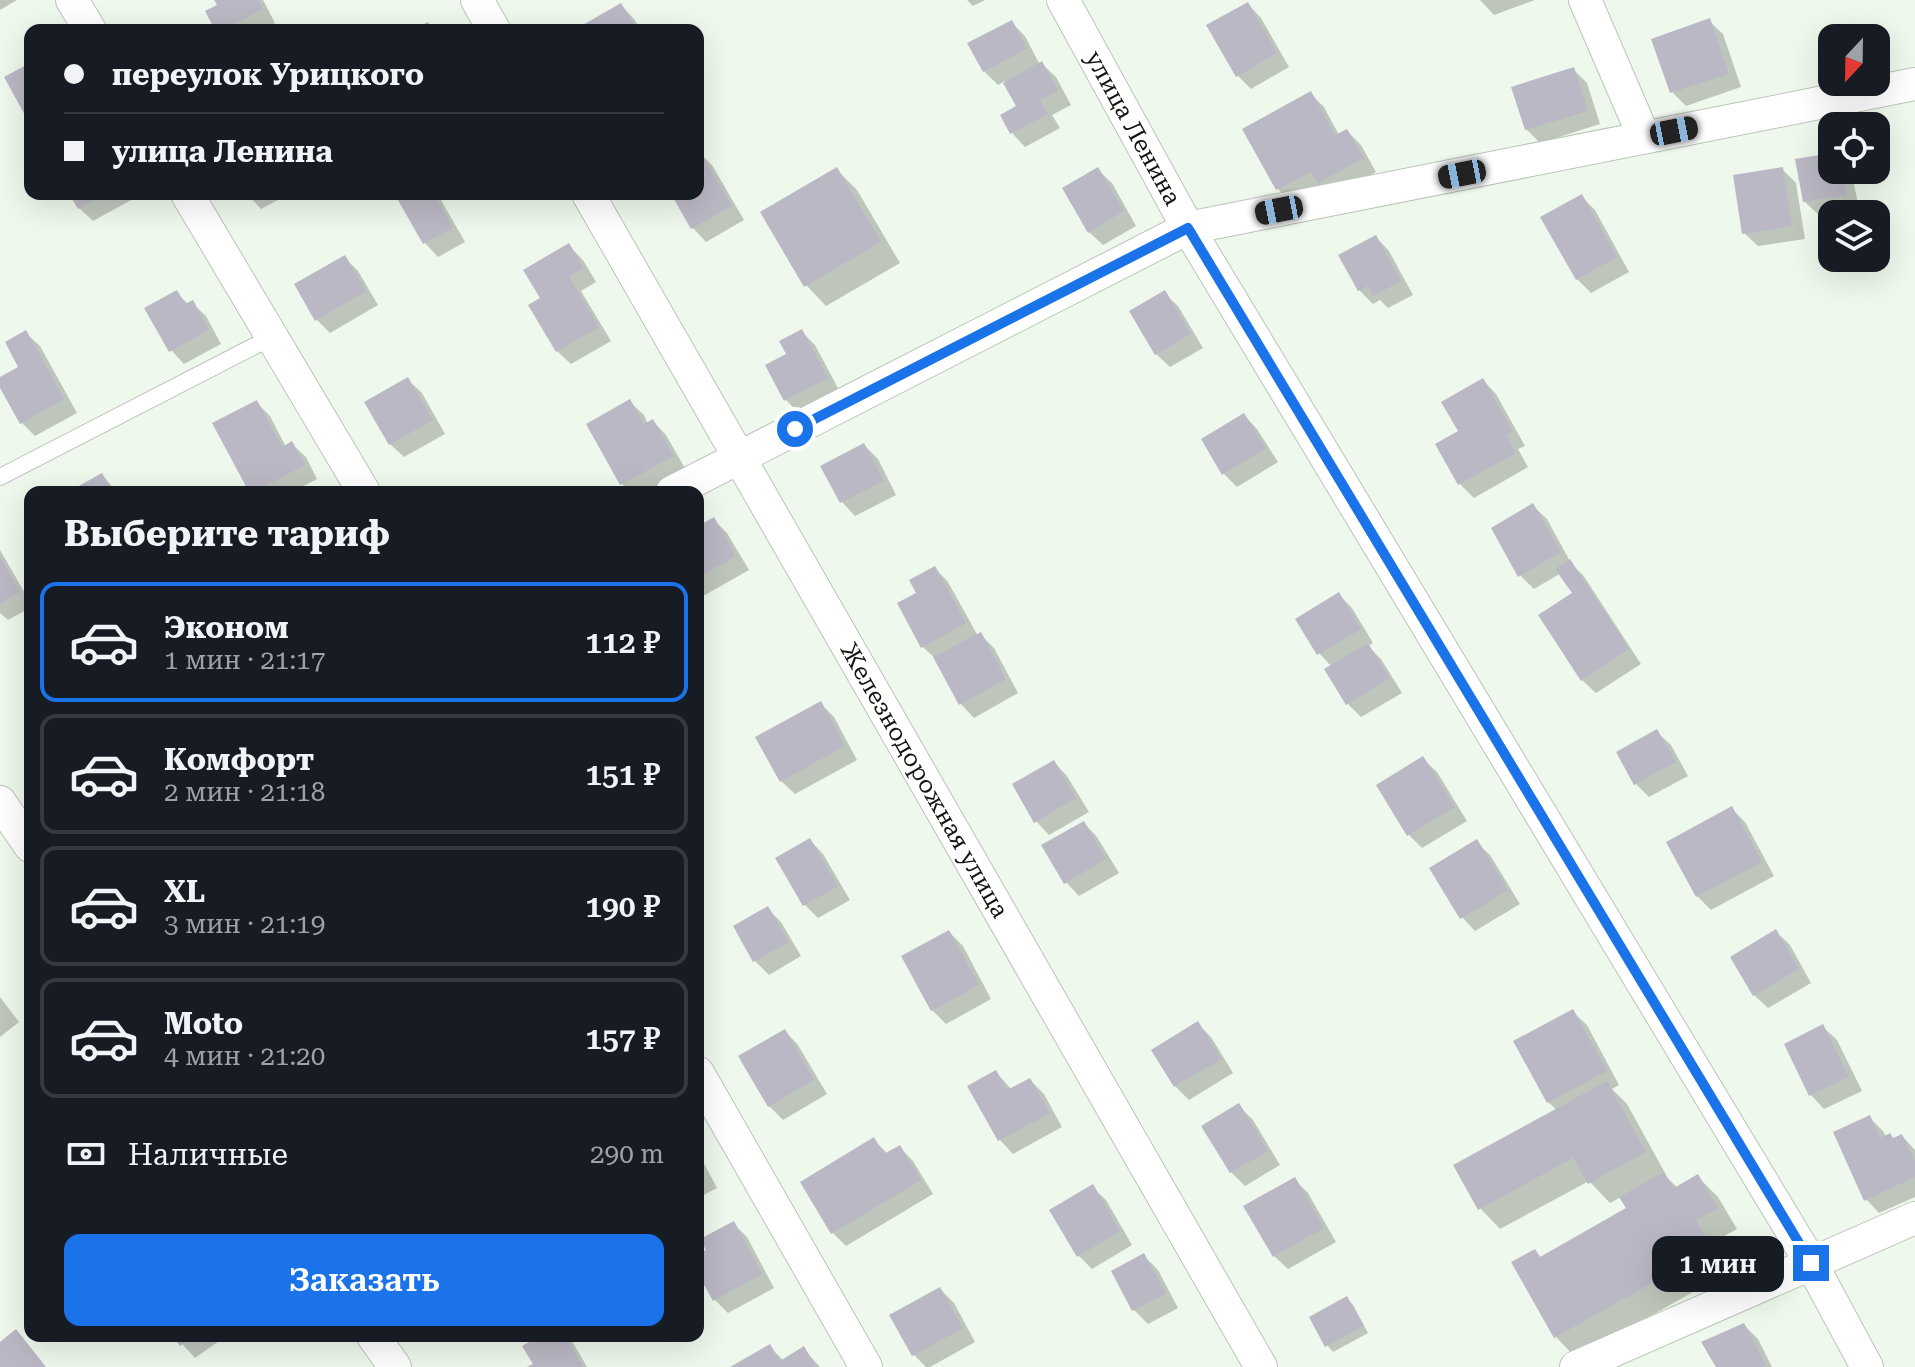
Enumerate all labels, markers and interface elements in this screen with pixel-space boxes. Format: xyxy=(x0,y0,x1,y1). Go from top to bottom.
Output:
north arrow xyxy=(1818,24,1890,96)
map controls xyxy=(1818,24,1890,272)
street label: улица Ленина xyxy=(1080,46,1187,210)
text: переулок Урицкого xyxy=(112,57,424,92)
button: locate xyxy=(1818,112,1890,184)
car xyxy=(1648,115,1700,147)
text: улица Ленина xyxy=(112,134,333,169)
car xyxy=(1436,158,1488,190)
car xyxy=(1253,194,1305,226)
button: layers xyxy=(1818,200,1890,272)
route start xyxy=(777,411,813,447)
text: Выберите тариф xyxy=(64,513,390,555)
icon: car xyxy=(68,606,140,678)
text: Эконом xyxy=(164,610,289,645)
text: 112 ₽ xyxy=(585,625,660,660)
street label: Железнодорожная улица xyxy=(835,638,1014,923)
text: 1 мин · 21:17 xyxy=(164,645,325,675)
icon: car xyxy=(68,738,140,810)
text: Комфорт xyxy=(164,742,314,777)
text: 151 ₽ xyxy=(585,757,660,792)
text: 2 мин · 21:18 xyxy=(164,777,325,807)
icon: car xyxy=(68,870,140,942)
text: XL xyxy=(164,874,205,909)
text: 190 ₽ xyxy=(585,889,660,924)
text: 3 мин · 21:19 xyxy=(164,909,325,939)
icon: car xyxy=(68,1002,140,1074)
text: Moto xyxy=(164,1006,243,1041)
text: 157 ₽ xyxy=(585,1021,660,1056)
text: 4 мин · 21:20 xyxy=(164,1041,325,1071)
icon: cash xyxy=(64,1132,108,1176)
text: Наличные xyxy=(128,1137,288,1172)
text: 290 m xyxy=(590,1139,664,1169)
button: Заказать xyxy=(64,1234,664,1326)
callout: 1 мин xyxy=(1651,1235,1783,1291)
route end xyxy=(1793,1245,1829,1281)
text: 1 мин xyxy=(1679,1249,1757,1279)

